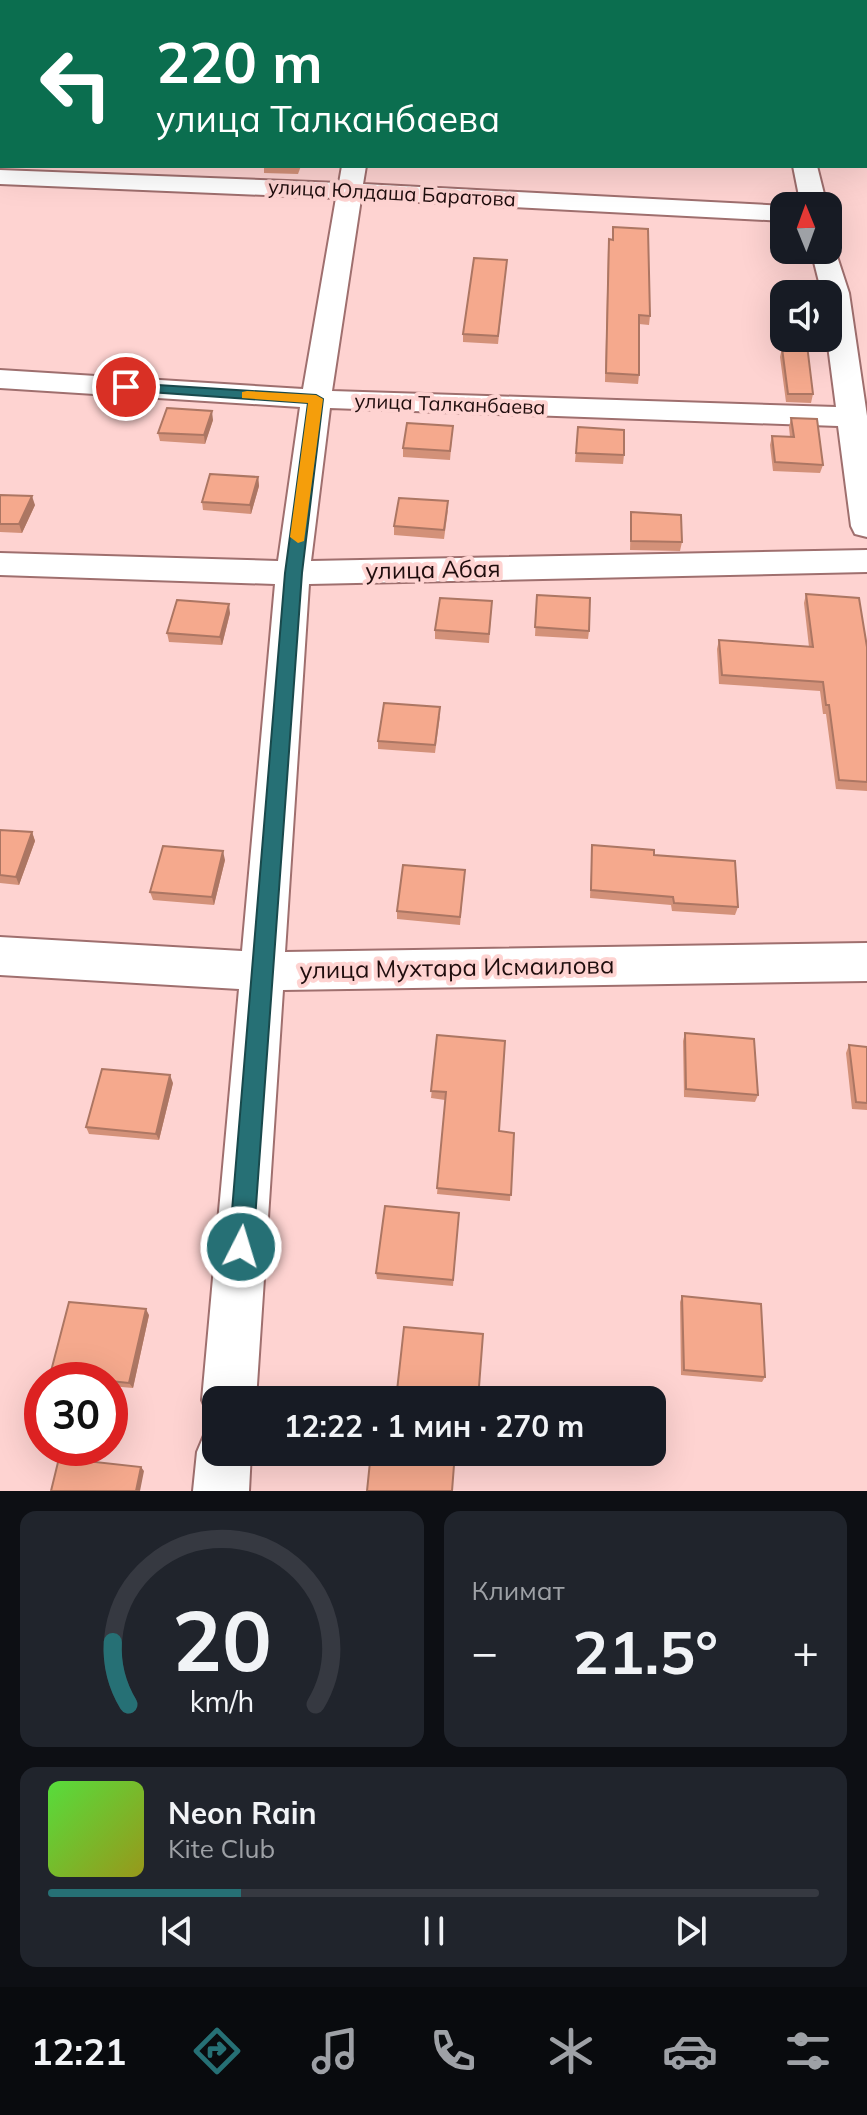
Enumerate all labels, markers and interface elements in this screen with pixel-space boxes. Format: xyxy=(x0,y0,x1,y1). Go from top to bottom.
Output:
text: 220 m xyxy=(156,27,323,97)
icon: left xyxy=(24,32,128,136)
text: улица Талканбаева xyxy=(156,96,500,141)
street label: улица Юлдаша Баратова xyxy=(267,174,517,211)
north arrow xyxy=(770,192,842,264)
map controls xyxy=(770,192,842,352)
button: sound xyxy=(770,280,842,352)
pin xyxy=(92,353,160,421)
icon: arrive xyxy=(104,365,148,409)
street label: улица Талканбаева xyxy=(354,388,546,419)
street label: улица Абая xyxy=(365,553,501,585)
street label: улица Мухтара Исмаилова xyxy=(299,949,615,985)
position arrow xyxy=(199,1205,283,1289)
speed limit sign: 30 xyxy=(24,1362,128,1466)
text: 12:22 · 1 мин · 270 m xyxy=(284,1407,584,1445)
text: Климат xyxy=(472,1574,565,1607)
text: 20 xyxy=(172,1587,272,1692)
text: 21.5° xyxy=(572,1614,718,1689)
text: − xyxy=(472,1624,498,1679)
text: + xyxy=(793,1624,819,1679)
text: km/h xyxy=(189,1683,254,1719)
text: Neon Rain xyxy=(168,1794,317,1832)
text: Kite Club xyxy=(168,1832,275,1865)
icon: previous xyxy=(155,1909,199,1953)
icon: pause xyxy=(412,1909,456,1953)
icon: next xyxy=(669,1909,713,1953)
icon: directions xyxy=(189,2023,245,2079)
icon: music xyxy=(307,2023,363,2079)
icon: phone xyxy=(425,2023,481,2079)
icon: climate xyxy=(543,2023,599,2079)
icon: car xyxy=(662,2023,718,2079)
icon: filters xyxy=(780,2023,836,2079)
text: 12:21 xyxy=(31,2029,126,2074)

